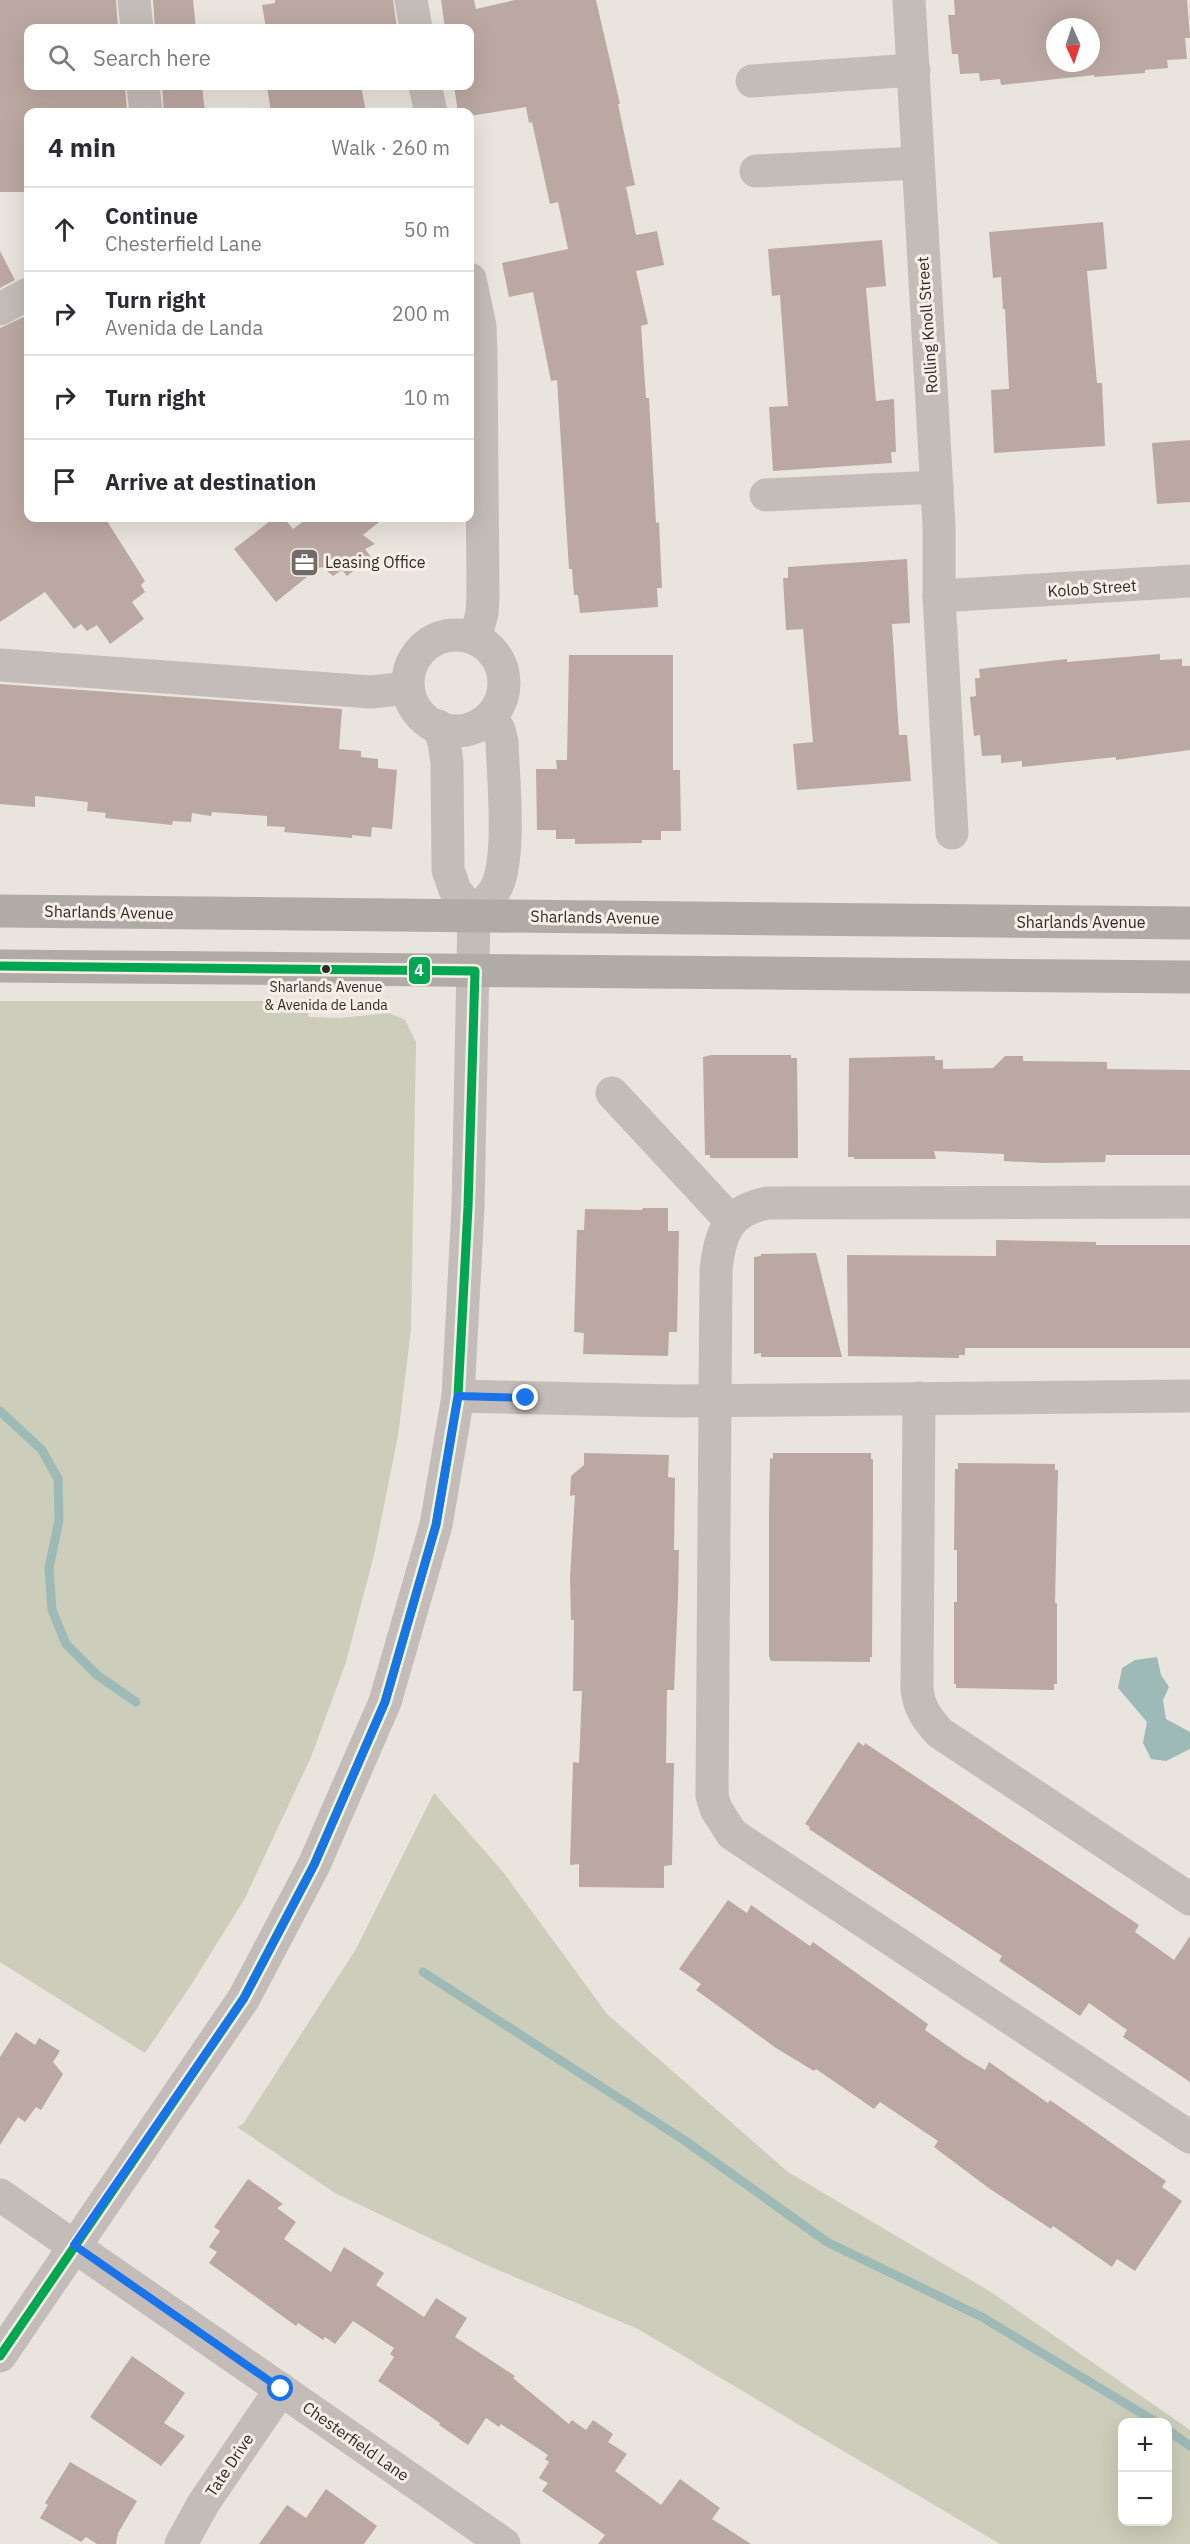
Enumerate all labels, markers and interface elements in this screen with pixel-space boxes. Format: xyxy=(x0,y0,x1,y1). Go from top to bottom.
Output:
north arrow xyxy=(1046,18,1100,72)
search box xyxy=(24,24,474,90)
icon: search xyxy=(45,41,78,74)
text: Search here xyxy=(93,43,211,72)
text: 4 min xyxy=(48,130,116,164)
text: Walk · 260 m xyxy=(332,134,450,161)
text: Continue xyxy=(105,201,198,230)
icon: ahead xyxy=(48,213,81,246)
text: 50 m xyxy=(404,216,450,243)
text: Chesterfield Lane xyxy=(105,230,262,257)
street label: Rolling Knoll Street xyxy=(912,256,942,394)
text: Turn right xyxy=(105,285,206,314)
icon: right xyxy=(48,297,81,330)
text: 200 m xyxy=(392,300,450,327)
text: Avenida de Landa xyxy=(105,314,263,341)
icon: right xyxy=(48,381,81,414)
text: Turn right xyxy=(105,383,206,412)
text: 10 m xyxy=(404,384,450,411)
icon: arrive xyxy=(48,465,81,498)
text: Arrive at destination xyxy=(105,467,316,496)
office icon: Leasing Office xyxy=(288,546,320,578)
place label: Leasing Office xyxy=(325,552,426,572)
street label: Kolob Street xyxy=(1047,575,1137,601)
street label: Sharlands Avenue xyxy=(44,901,174,923)
street label: Sharlands Avenue xyxy=(530,906,660,928)
street label: Sharlands Avenue xyxy=(1016,912,1146,932)
line badge: 4 xyxy=(408,956,431,985)
text: 4 xyxy=(414,960,424,980)
marker: Sharlands Avenue & Avenida de Landa xyxy=(320,963,332,975)
place label: Sharlands Avenue & Avenida de Landa xyxy=(264,978,388,1014)
route end xyxy=(512,1384,538,1410)
route start xyxy=(267,2375,293,2401)
street label: Chesterfield Lane xyxy=(299,2397,413,2485)
map controls xyxy=(1118,2418,1172,2526)
button: + xyxy=(1118,2418,1172,2472)
street label: Tate Drive xyxy=(201,2429,257,2500)
button: − xyxy=(1118,2472,1172,2526)

